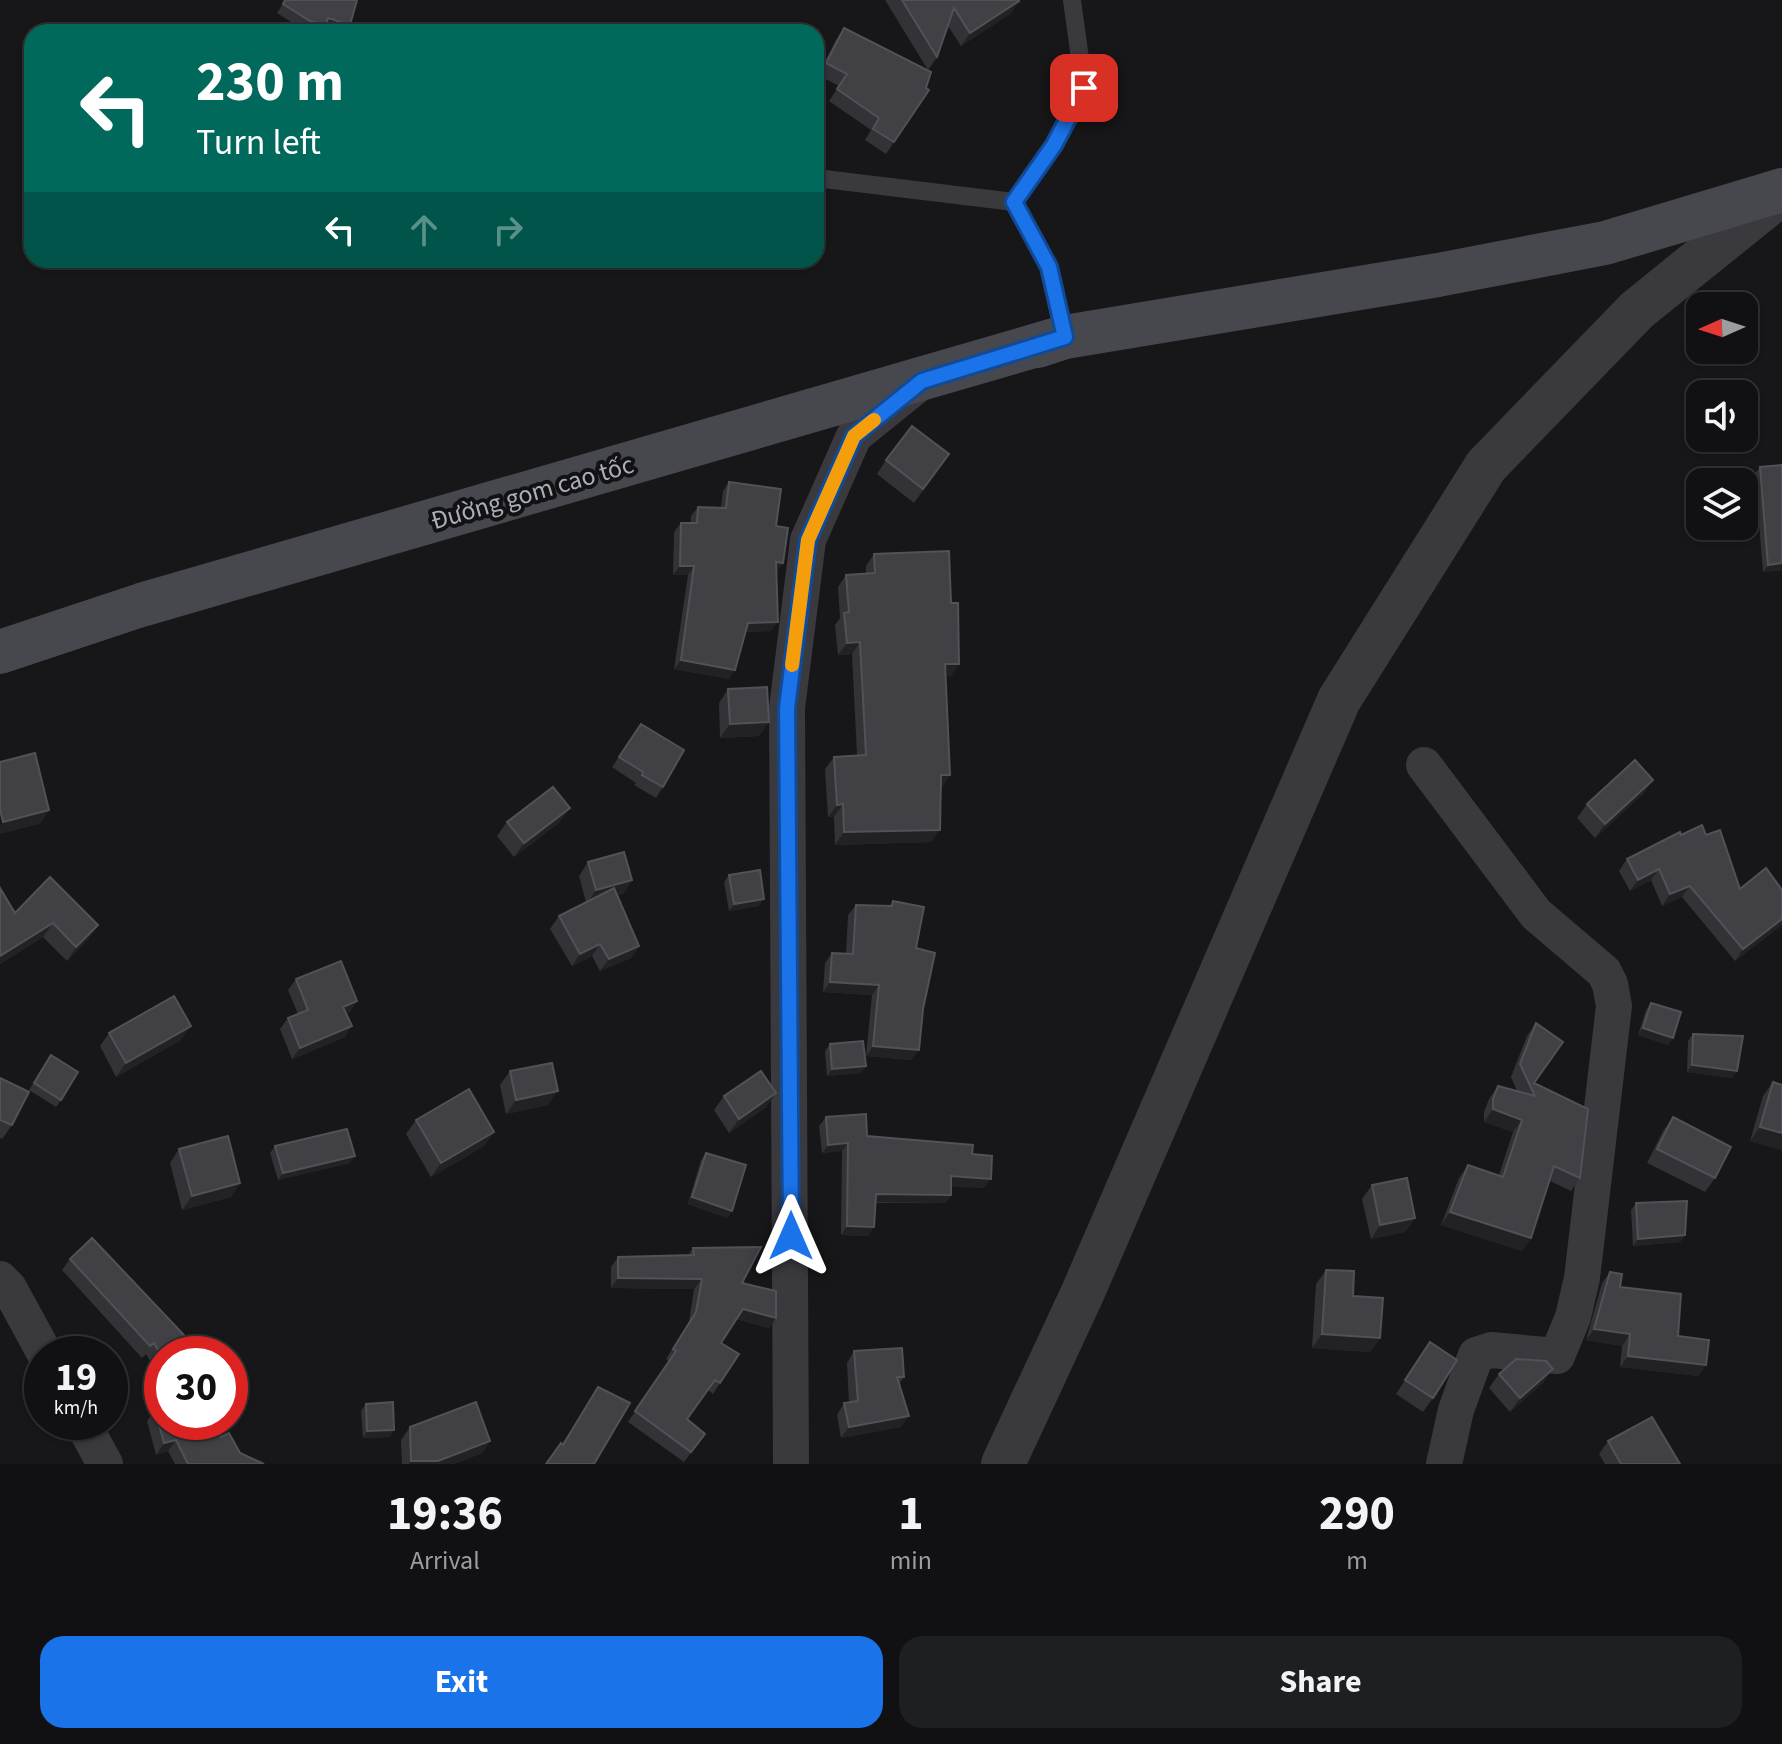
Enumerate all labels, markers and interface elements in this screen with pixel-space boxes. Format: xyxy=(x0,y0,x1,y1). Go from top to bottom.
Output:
text: 230 m xyxy=(196,43,344,122)
pin xyxy=(1050,54,1118,122)
icon: left xyxy=(64,56,168,160)
icon: arrive xyxy=(1062,66,1106,110)
text: Turn left xyxy=(196,117,321,168)
icon: left xyxy=(318,208,362,252)
icon: ahead xyxy=(402,208,446,252)
icon: right xyxy=(486,208,530,252)
north arrow xyxy=(1686,292,1758,364)
map controls xyxy=(1686,292,1758,540)
button: sound xyxy=(1686,380,1758,452)
street label: Đường gom cao tốc xyxy=(426,446,638,539)
button: layers xyxy=(1686,468,1758,540)
position arrow xyxy=(749,1194,833,1278)
speed limit sign: 30 xyxy=(144,1336,248,1440)
text: 19 xyxy=(55,1349,97,1406)
text: km/h xyxy=(54,1394,98,1422)
text: 19:36 xyxy=(387,1480,503,1548)
text: 1 xyxy=(898,1480,924,1548)
text: 290 xyxy=(1319,1480,1395,1548)
text: Arrival xyxy=(410,1542,480,1579)
text: min xyxy=(890,1542,932,1579)
text: m xyxy=(1346,1542,1368,1579)
button: Exit xyxy=(40,1636,883,1728)
button: Share xyxy=(899,1636,1742,1728)

